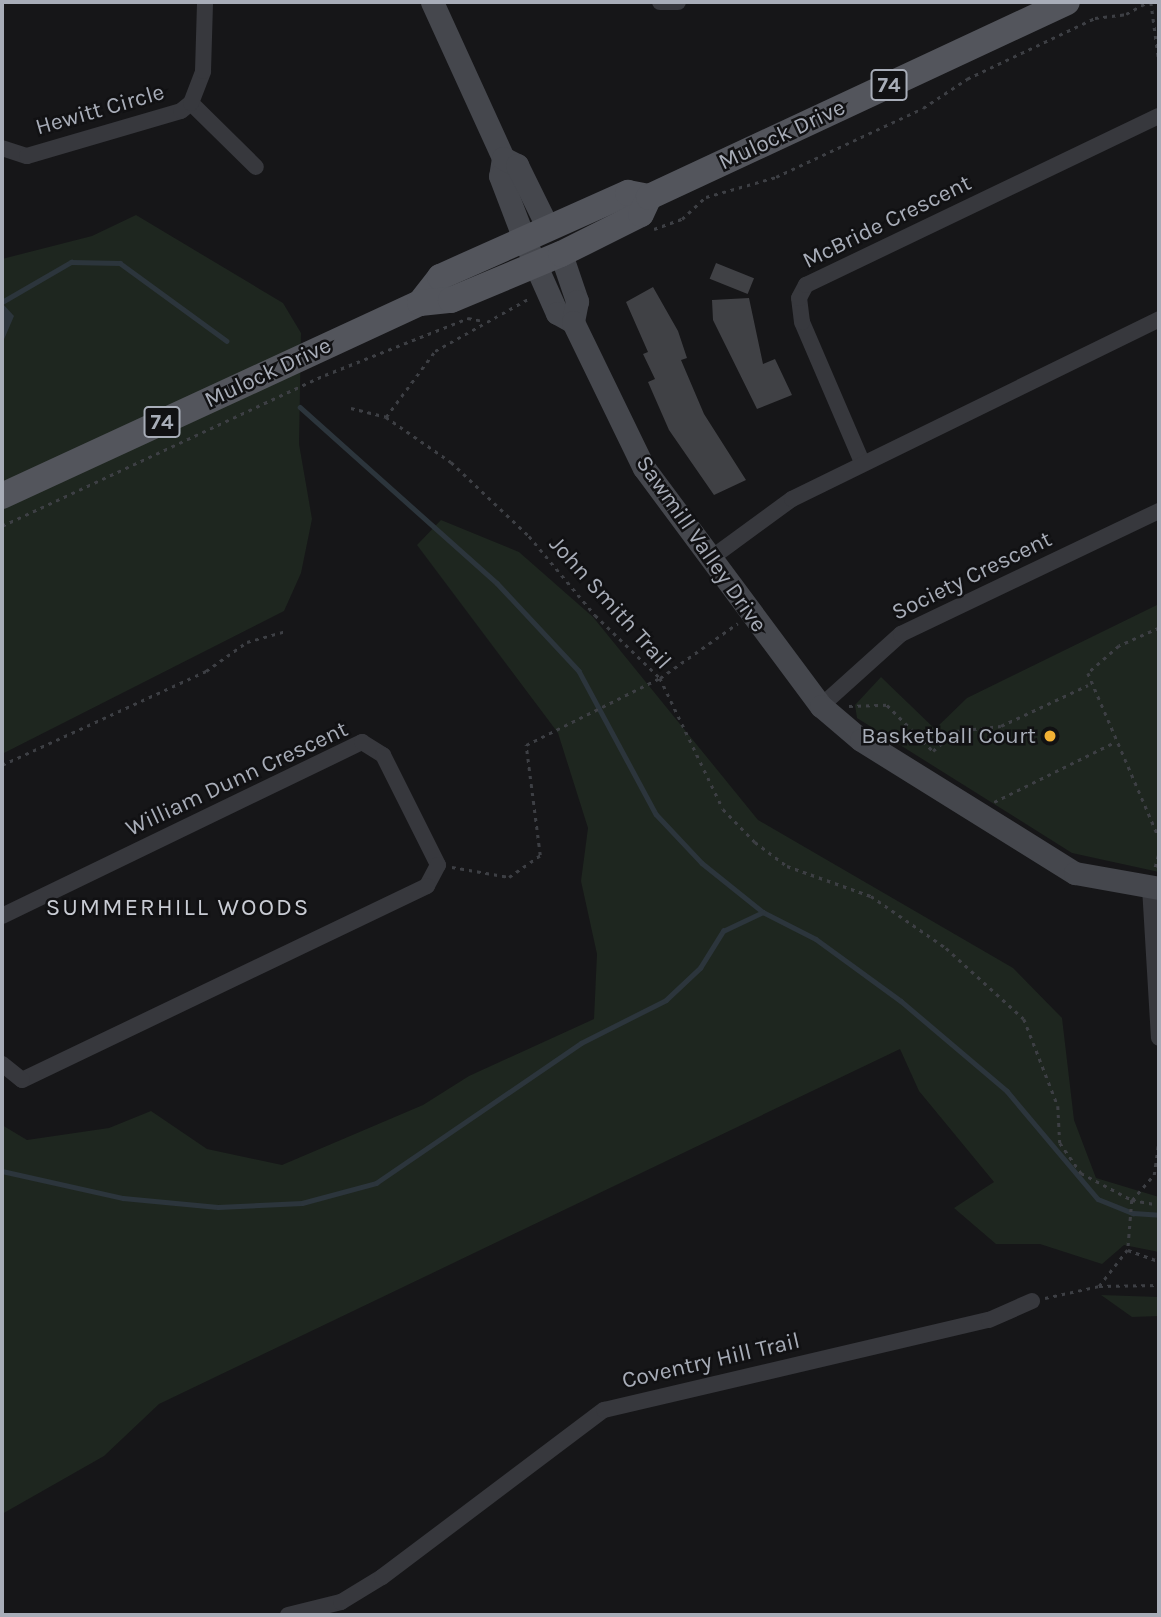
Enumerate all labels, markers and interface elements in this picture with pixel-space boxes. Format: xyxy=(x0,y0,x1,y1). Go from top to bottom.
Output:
road number: 74 xyxy=(870,68,908,102)
street label: Hewitt Circle xyxy=(32,78,168,142)
street label: Mulock Drive xyxy=(714,94,850,176)
street label: McBride Crescent xyxy=(798,169,976,275)
street label: Mulock Drive xyxy=(200,332,336,414)
road number: 74 xyxy=(143,404,181,440)
street label: Sawmill Valley Drive xyxy=(630,450,772,638)
street label: Society Crescent xyxy=(888,525,1056,627)
street label: John Smith Trail xyxy=(543,531,677,675)
street label: William Dunn Crescent xyxy=(122,715,352,843)
place label: Basketball Court xyxy=(861,722,1036,750)
marker: Basketball Court xyxy=(1042,728,1058,744)
district label: SUMMERHILL WOODS xyxy=(48,894,308,922)
street label: Coventry Hill Trail xyxy=(619,1327,803,1395)

